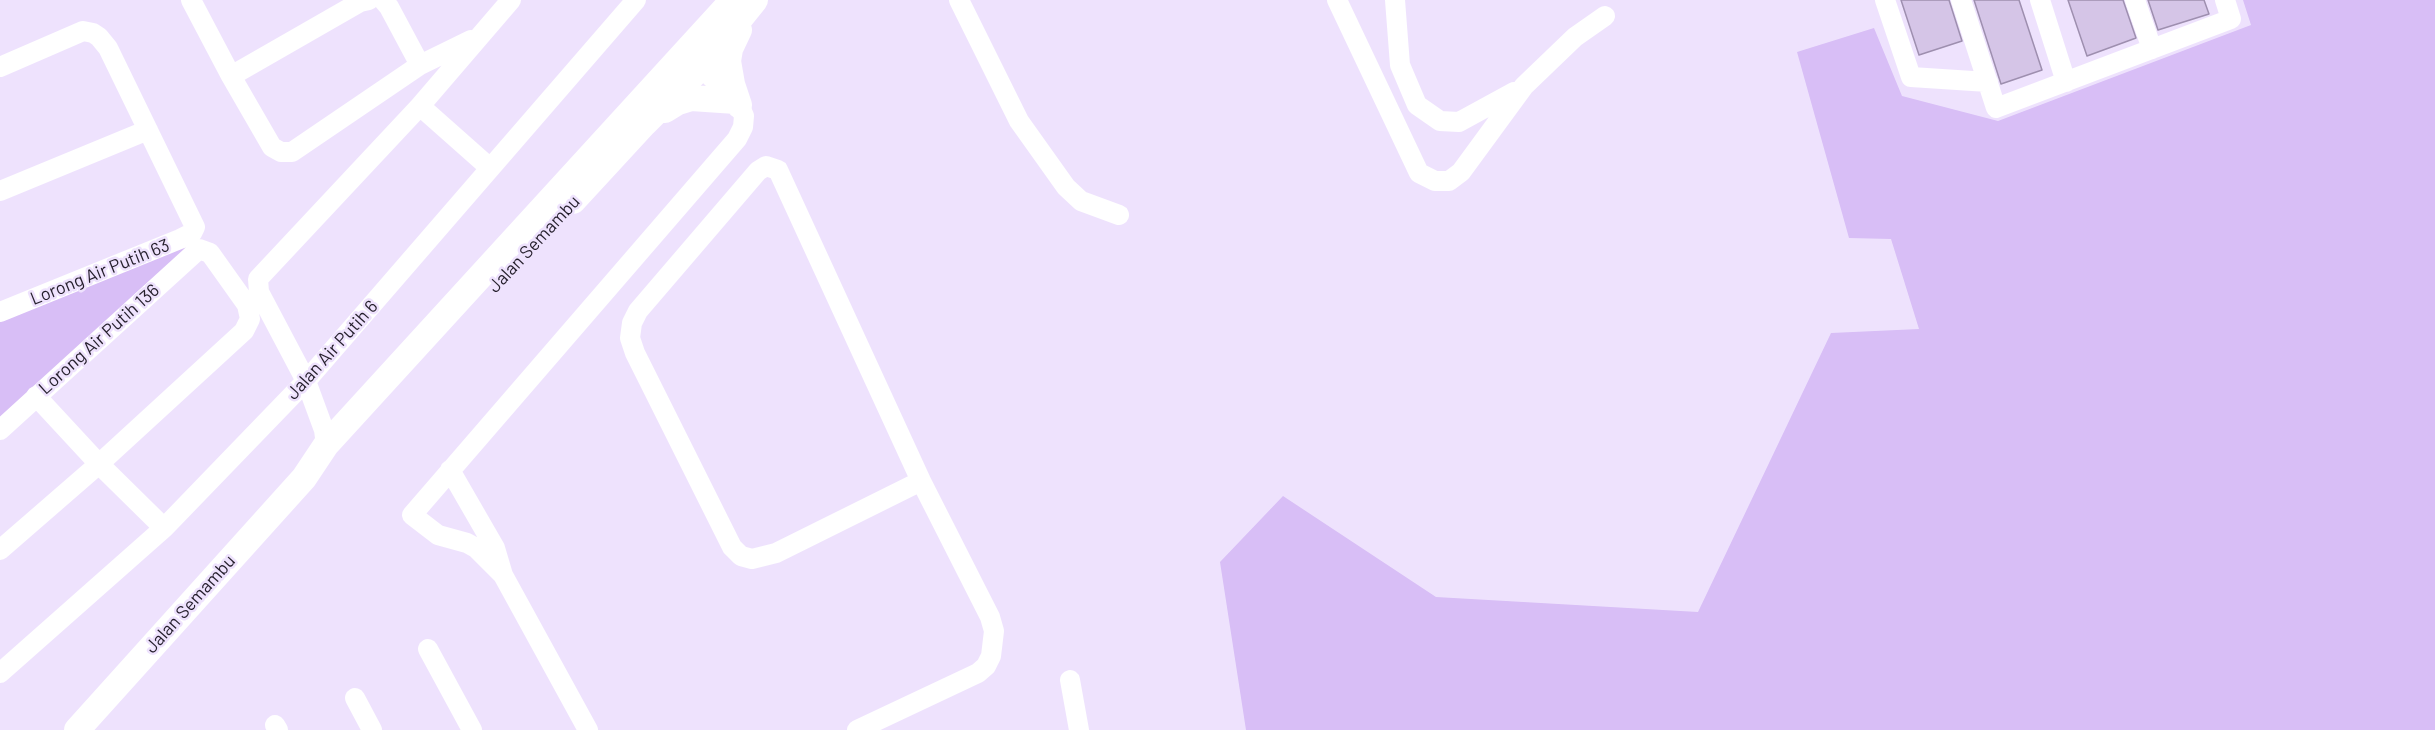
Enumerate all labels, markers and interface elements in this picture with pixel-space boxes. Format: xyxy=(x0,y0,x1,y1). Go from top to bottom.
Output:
street label: Jalan Semambu xyxy=(484,191,584,297)
street label: Lorong Air Putih 63 xyxy=(27,234,173,310)
street label: Lorong Air Putih 136 xyxy=(34,279,164,399)
street label: Jalan Air Putih 6 xyxy=(282,296,382,404)
street label: Jalan Semambu xyxy=(140,550,240,658)

